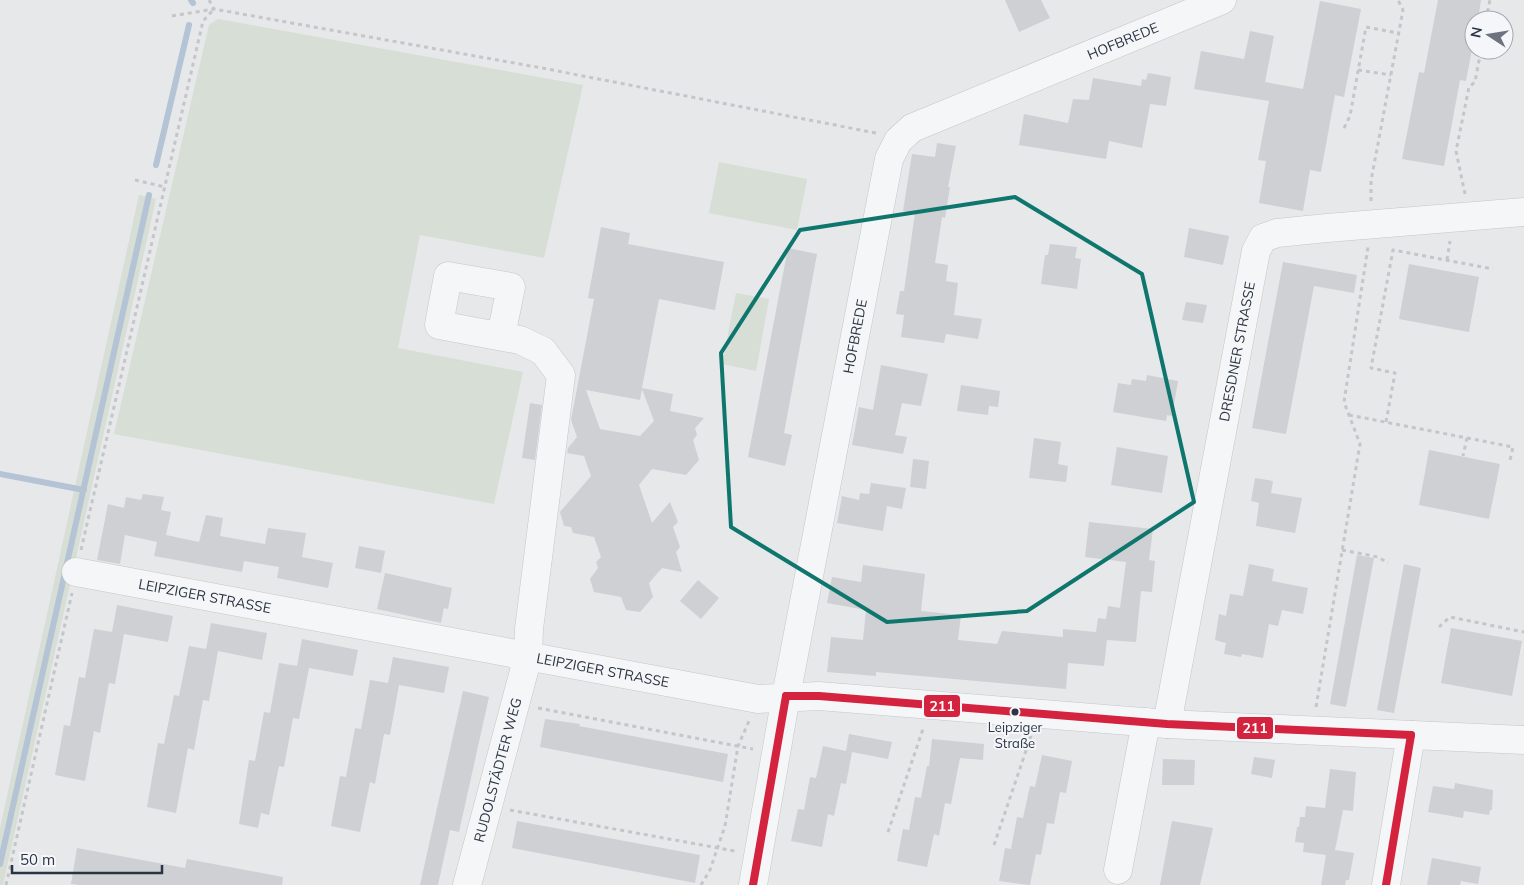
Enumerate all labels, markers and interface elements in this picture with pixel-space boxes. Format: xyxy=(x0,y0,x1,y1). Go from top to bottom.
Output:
north arrow xyxy=(1464,10,1514,60)
street label: HOFBREDE xyxy=(1084,18,1161,64)
text: N xyxy=(1466,25,1486,39)
street label: DRESDNER STRASSE xyxy=(1215,280,1259,423)
street label: HOFBREDE xyxy=(839,298,871,375)
street label: LEIPZIGER STRASSE xyxy=(137,575,273,617)
street label: LEIPZIGER STRASSE xyxy=(535,649,671,691)
line badge: 211 xyxy=(923,694,961,718)
street label: RUDOLSTÄDTER WEG xyxy=(470,696,525,844)
text: 211 xyxy=(929,697,955,715)
marker: Leipziger Straße xyxy=(1010,707,1020,717)
line badge: 211 xyxy=(1236,716,1274,740)
place label: Leipziger Straße xyxy=(988,719,1042,751)
text: 211 xyxy=(1242,719,1268,737)
scale bar xyxy=(12,842,162,874)
text: 50 m xyxy=(20,850,55,869)

